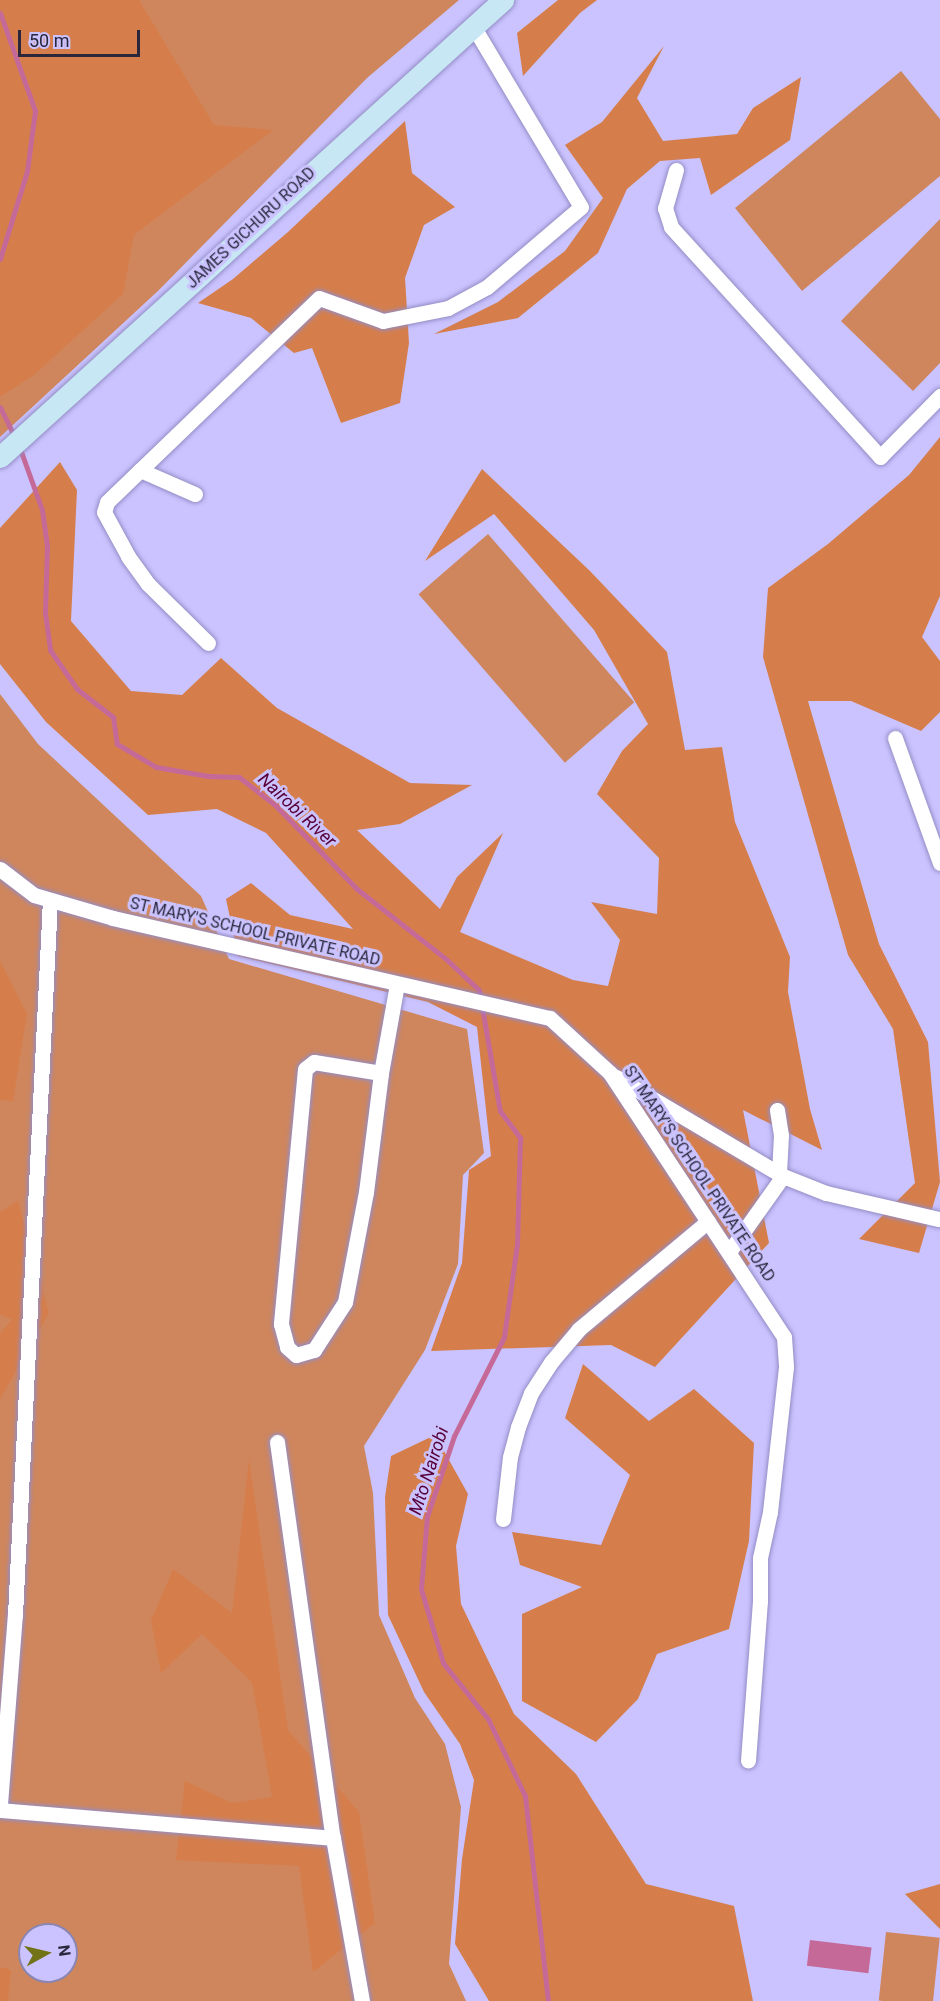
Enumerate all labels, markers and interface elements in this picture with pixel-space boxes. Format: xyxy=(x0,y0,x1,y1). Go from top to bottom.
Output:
scale bar xyxy=(21,18,142,56)
text: 50 m xyxy=(29,30,69,51)
street label: JAMES GICHURU ROAD xyxy=(183,163,319,293)
water label: Nairobi River xyxy=(253,768,341,852)
street label: ST MARY'S SCHOOL PRIVATE ROAD xyxy=(128,894,382,970)
street label: ST MARY'S SCHOOL PRIVATE ROAD xyxy=(619,1062,779,1286)
water label: Mto Nairobi xyxy=(405,1424,453,1518)
north arrow xyxy=(18,1923,78,1983)
text: N xyxy=(54,1944,75,1958)

